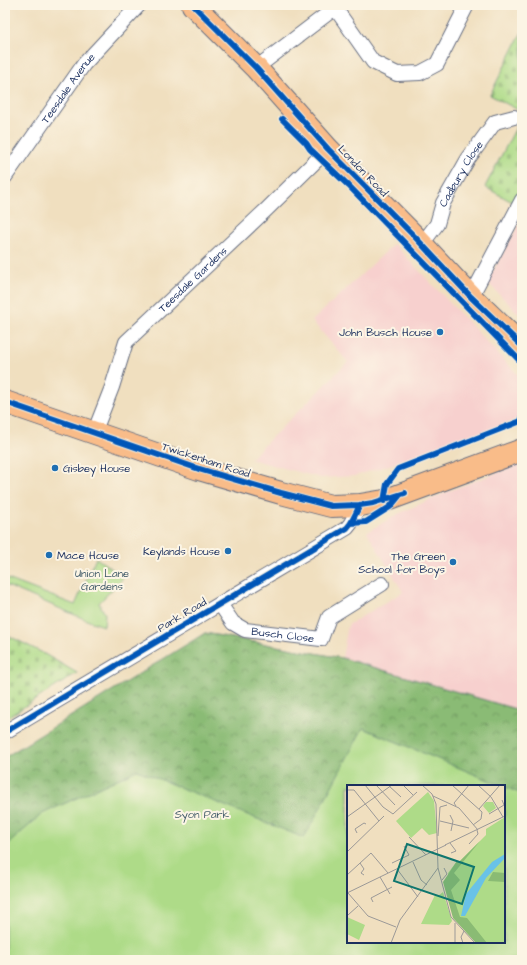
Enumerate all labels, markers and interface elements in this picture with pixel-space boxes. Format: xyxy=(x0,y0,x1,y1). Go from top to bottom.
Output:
street label: Teesdale Avenue xyxy=(37,49,98,126)
street label: Cadbury Close xyxy=(435,138,486,209)
street label: London Road xyxy=(335,142,392,200)
street label: Teesdale Gardens xyxy=(155,243,231,315)
place label: John Busch House xyxy=(339,325,432,340)
marker: John Busch House xyxy=(435,327,445,337)
street label: Twickenham Road xyxy=(160,439,252,481)
place label: Gisbey House xyxy=(63,461,130,477)
marker: Gisbey House xyxy=(50,463,60,473)
place label: Keylands House xyxy=(143,544,220,560)
marker: Keylands House xyxy=(223,546,233,556)
place label: Mace House xyxy=(57,548,119,563)
place label: The Green School for Boys xyxy=(358,549,445,578)
marker: Mace House xyxy=(44,550,54,560)
marker: The Green School for Boys xyxy=(448,557,458,567)
park label: Union Lane Gardens xyxy=(75,566,129,594)
street label: Park Road xyxy=(155,594,210,636)
street label: Busch Close xyxy=(251,623,315,646)
inset map xyxy=(347,785,505,943)
park label: Syon Park xyxy=(175,807,230,823)

